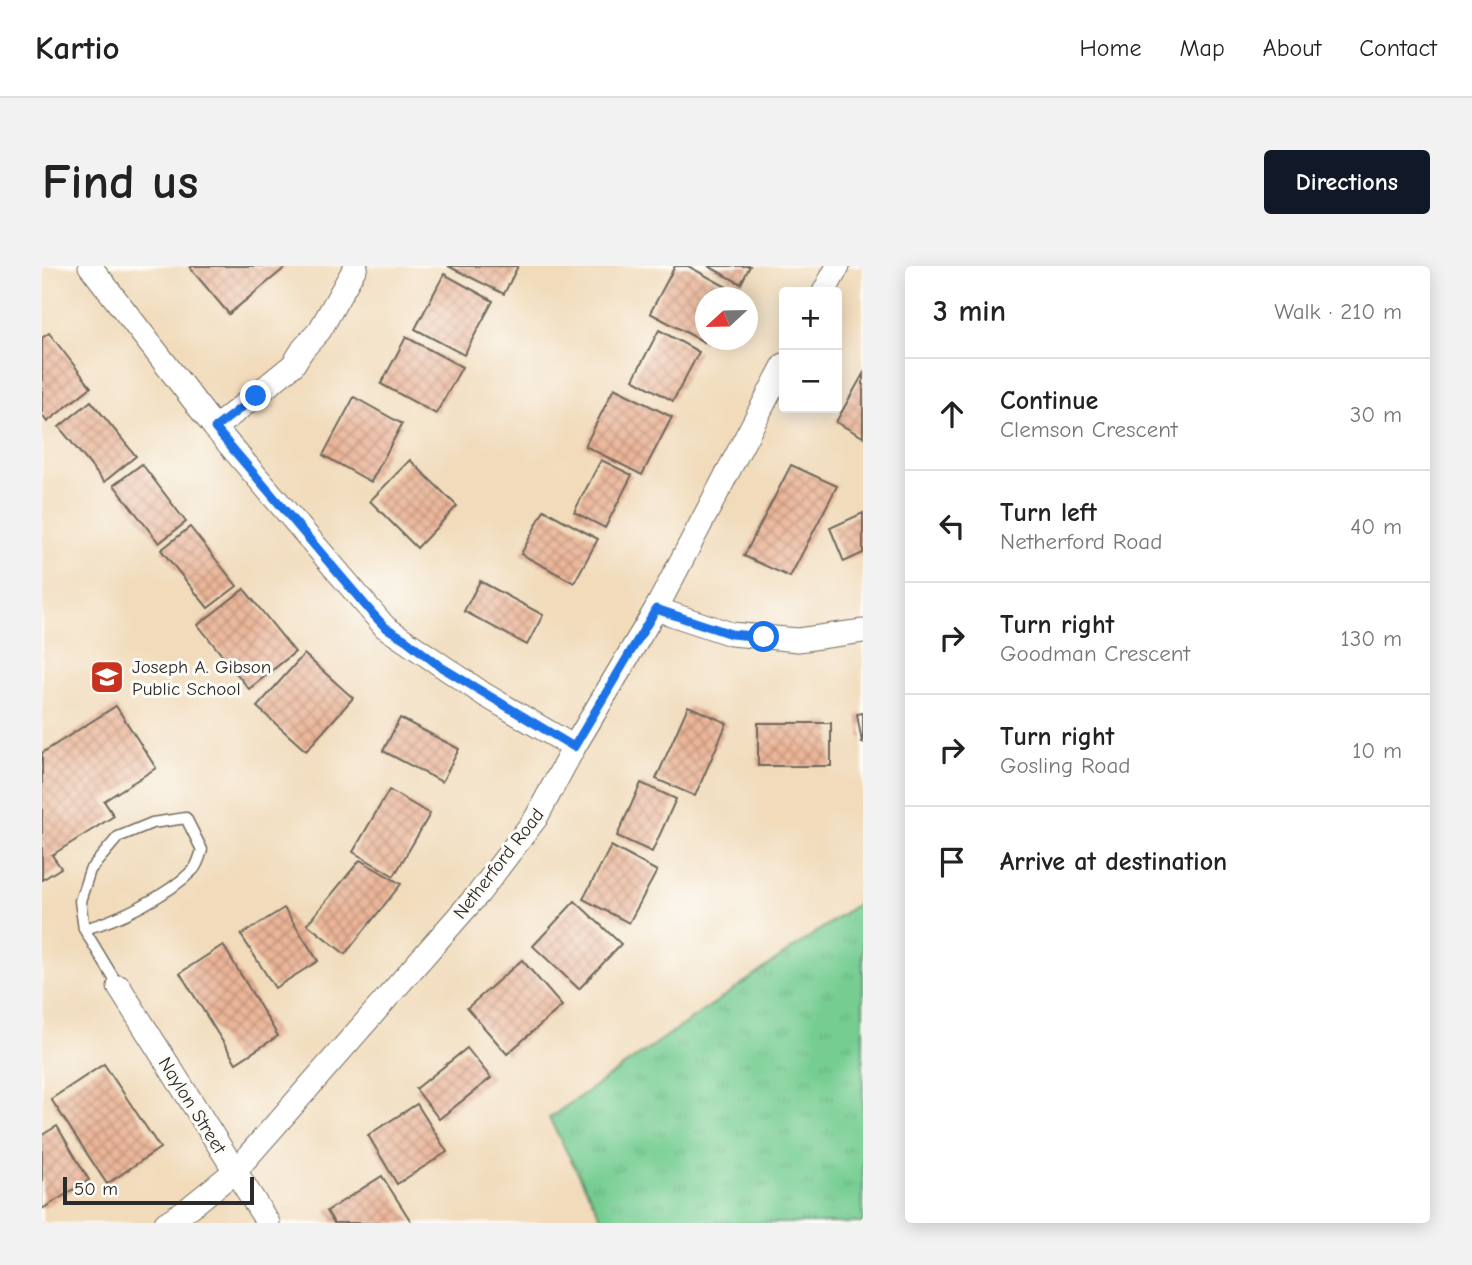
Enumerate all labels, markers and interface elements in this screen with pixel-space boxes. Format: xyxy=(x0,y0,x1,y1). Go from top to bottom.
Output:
text: Kartio xyxy=(35,29,120,67)
text: Home xyxy=(1080,34,1141,62)
text: Map xyxy=(1179,34,1225,62)
text: About xyxy=(1263,34,1321,62)
text: Contact xyxy=(1359,34,1437,62)
button: Directions xyxy=(1264,150,1430,214)
text: Find us xyxy=(42,154,198,210)
north arrow xyxy=(695,287,758,350)
map controls xyxy=(779,287,842,413)
button: + xyxy=(779,287,842,350)
text: 3 min xyxy=(933,294,1006,329)
text: Walk · 210 m xyxy=(1274,298,1402,325)
button: − xyxy=(779,350,842,413)
route end xyxy=(240,380,271,411)
text: Continue xyxy=(1000,386,1098,416)
icon: ahead xyxy=(933,395,971,433)
text: 30 m xyxy=(1350,401,1402,428)
text: Clemson Crescent xyxy=(1000,416,1178,443)
text: Turn left xyxy=(1000,498,1097,528)
icon: left xyxy=(933,507,971,545)
text: 40 m xyxy=(1350,513,1402,540)
text: Netherford Road xyxy=(1000,528,1162,555)
text: Turn right xyxy=(1000,610,1114,640)
icon: right xyxy=(933,619,971,657)
route start xyxy=(748,621,779,652)
text: 130 m xyxy=(1341,625,1402,652)
text: Goodman Crescent xyxy=(1000,640,1190,667)
place label: Joseph A. Gibson Public School xyxy=(132,656,271,700)
school or university icon: Joseph A. Gibson Public School xyxy=(88,658,126,696)
text: Turn right xyxy=(1000,722,1114,752)
icon: right xyxy=(933,731,971,769)
text: 10 m xyxy=(1352,737,1402,764)
text: Gosling Road xyxy=(1000,752,1131,779)
street label: Netherford Road xyxy=(449,804,549,923)
icon: arrive xyxy=(933,843,971,881)
text: Arrive at destination xyxy=(1000,847,1227,877)
street label: Naylon Street xyxy=(154,1053,231,1158)
scale bar xyxy=(63,1174,254,1206)
text: 50 m xyxy=(74,1178,118,1200)

